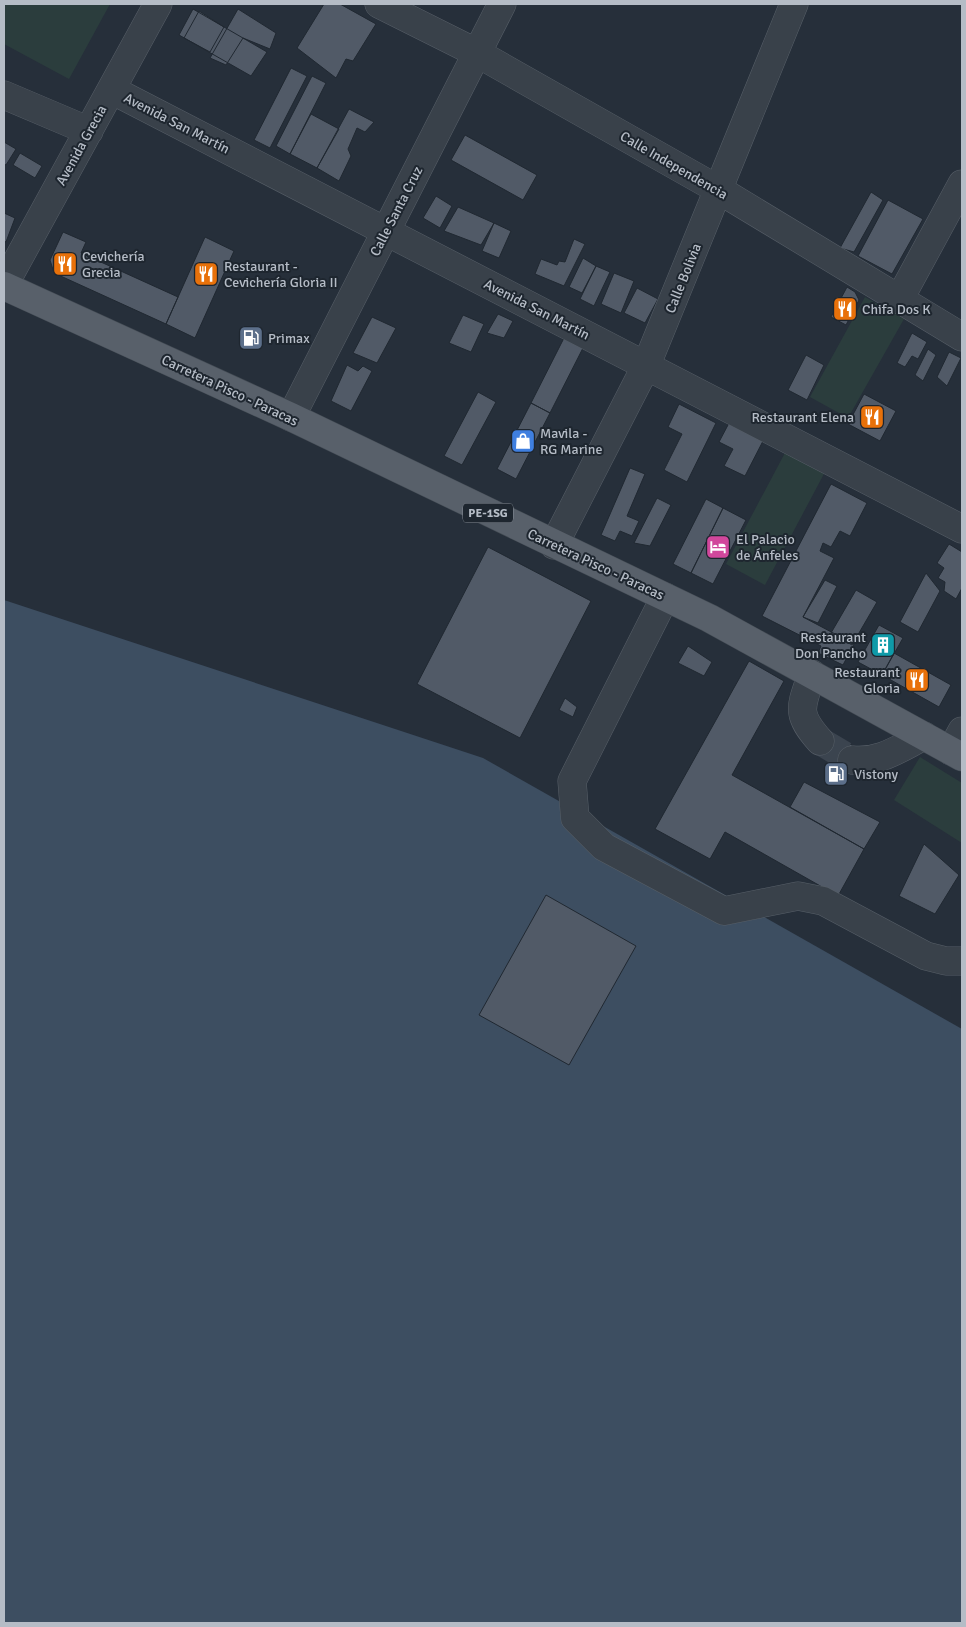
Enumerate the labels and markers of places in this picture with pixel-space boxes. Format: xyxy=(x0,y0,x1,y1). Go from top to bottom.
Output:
place label: Cevichería Grecia xyxy=(82,248,145,281)
restaurant icon: Cevichería Grecia xyxy=(52,251,78,277)
place label: Restaurant - Cevichería Gloria II xyxy=(224,258,338,291)
restaurant icon: Restaurant - Cevichería Gloria II xyxy=(193,261,219,287)
restaurant icon: Chifa Dos K xyxy=(832,296,858,322)
place label: Chifa Dos K xyxy=(862,301,931,318)
fuel station icon: Primax xyxy=(238,325,264,351)
place label: Primax xyxy=(268,330,310,347)
restaurant icon: Restaurant Elena xyxy=(859,404,885,430)
place label: Restaurant Elena xyxy=(752,409,854,426)
place label: Mavila - RG Marine xyxy=(540,425,603,458)
shop icon: Mavila - RG Marine xyxy=(510,428,536,454)
place label: El Palacio de Ánfeles xyxy=(736,531,798,564)
hotel icon: El Palacio de Ánfeles xyxy=(705,534,731,560)
place label: Restaurant Don Pancho xyxy=(795,629,866,662)
building icon: Restaurant Don Pancho xyxy=(870,632,896,658)
place label: Restaurant Gloria xyxy=(834,664,900,697)
restaurant icon: Restaurant Gloria xyxy=(904,667,930,693)
fuel station icon: Vistony xyxy=(823,761,849,787)
place label: Vistony xyxy=(854,766,898,783)

